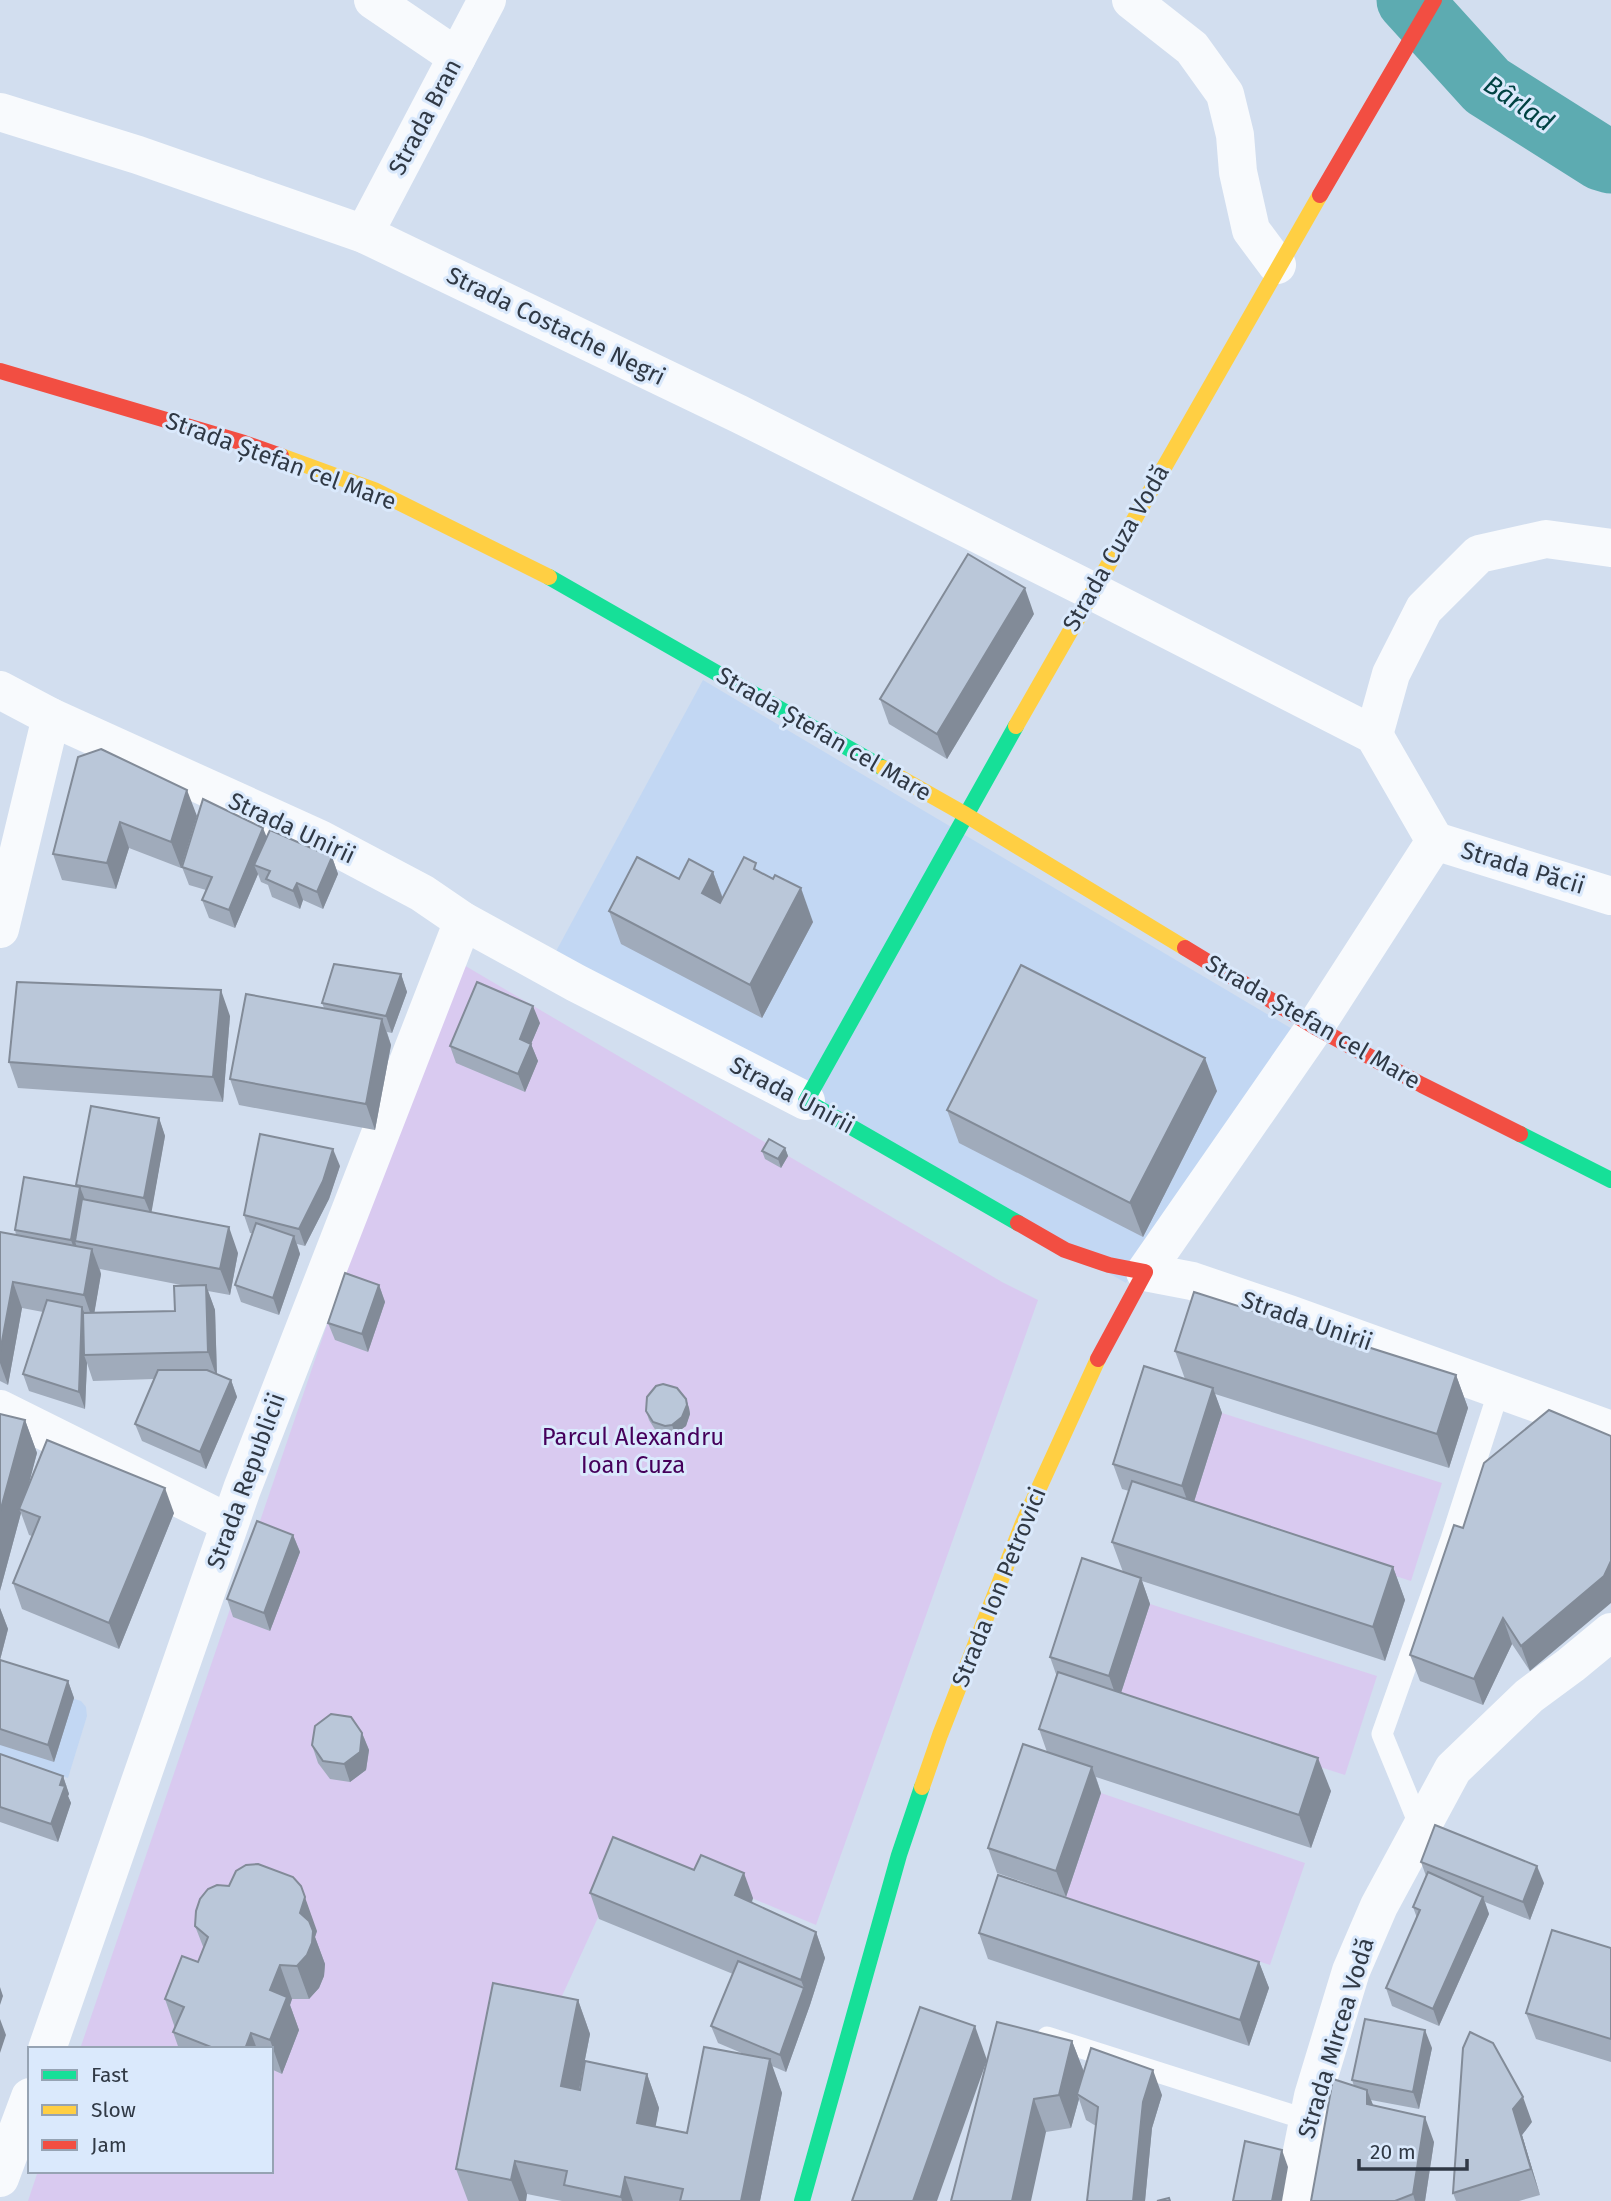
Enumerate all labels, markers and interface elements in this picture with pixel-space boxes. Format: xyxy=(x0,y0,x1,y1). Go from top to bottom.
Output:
street label: Strada Bran xyxy=(383,54,467,180)
water label: Bârlad xyxy=(1478,69,1560,138)
street label: Strada Costache Negri xyxy=(442,261,670,391)
street label: Strada Ștefan cel Mare xyxy=(162,406,400,517)
street label: Strada Cuza Vodă xyxy=(1057,460,1175,636)
street label: Strada Ștefan cel Mare xyxy=(711,661,936,808)
street label: Strada Unirii xyxy=(224,786,360,870)
street label: Strada Păcii xyxy=(1458,836,1588,900)
street label: Strada Ștefan cel Mare xyxy=(1200,949,1425,1096)
street label: Strada Unirii xyxy=(725,1051,859,1139)
street label: Strada Unirii xyxy=(1238,1286,1376,1356)
street label: Strada Republicii xyxy=(201,1389,291,1573)
park label: Parcul Alexandru Ioan Cuza xyxy=(542,1423,724,1479)
street label: Strada Ion Petrovici xyxy=(946,1483,1052,1691)
street label: Strada Mircea Vodă xyxy=(1292,1934,1380,2142)
legend xyxy=(28,2047,273,2173)
text: Fast xyxy=(91,2062,129,2088)
text: Slow xyxy=(91,2097,136,2123)
scale bar xyxy=(1359,2128,1468,2172)
text: Jam xyxy=(91,2132,127,2158)
text: 20 m xyxy=(1370,2139,1416,2165)

